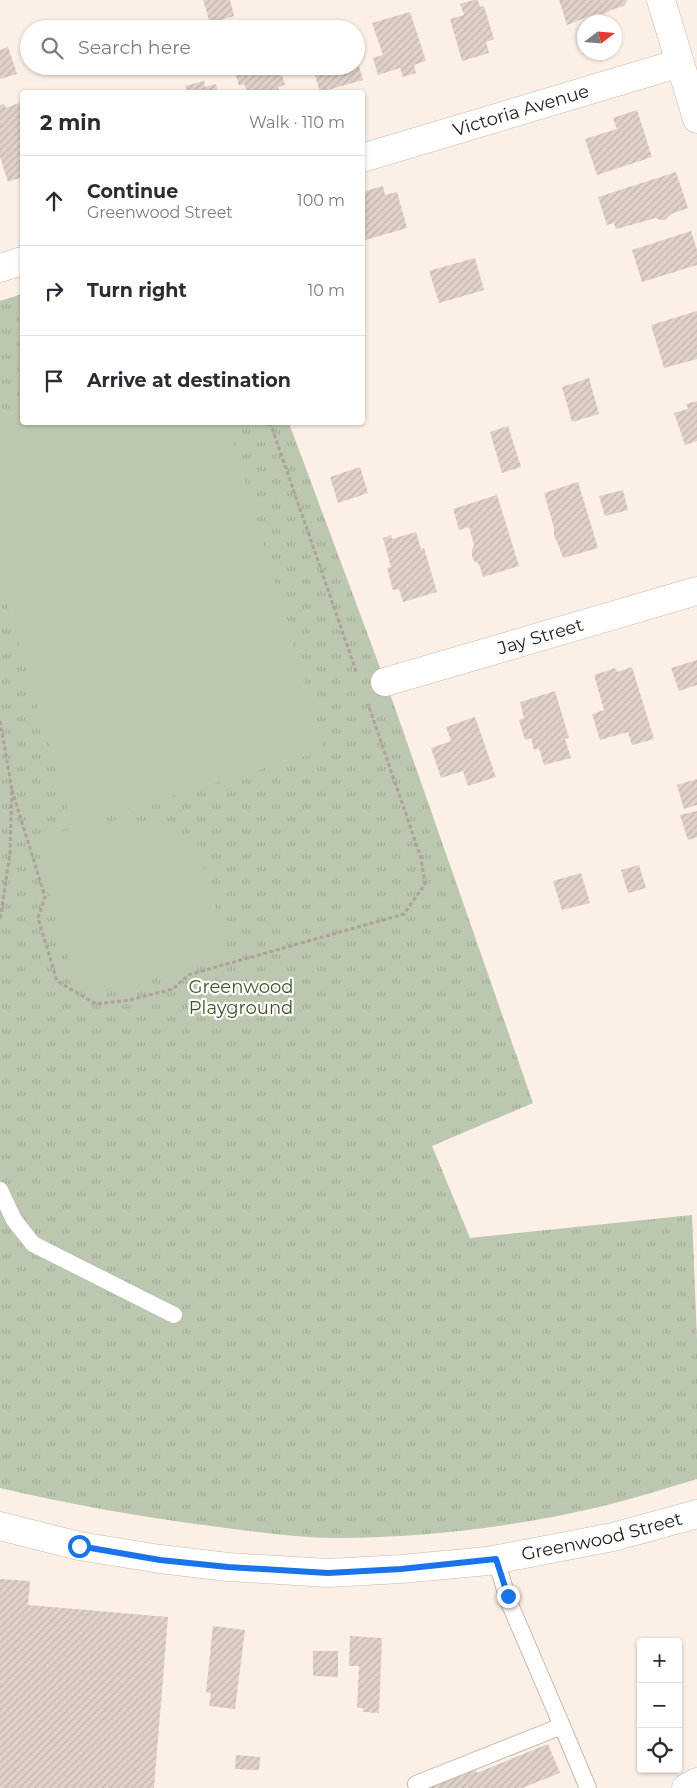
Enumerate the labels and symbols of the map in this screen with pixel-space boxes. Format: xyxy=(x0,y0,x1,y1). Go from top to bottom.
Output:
north arrow xyxy=(577,15,622,60)
street label: Victoria Avenue xyxy=(450,80,592,141)
street label: Jay Street xyxy=(494,614,586,660)
park label: Greenwood Playground xyxy=(189,976,293,1019)
street label: Greenwood Street xyxy=(520,1508,685,1565)
route start xyxy=(68,1535,91,1558)
route end xyxy=(497,1585,520,1608)

